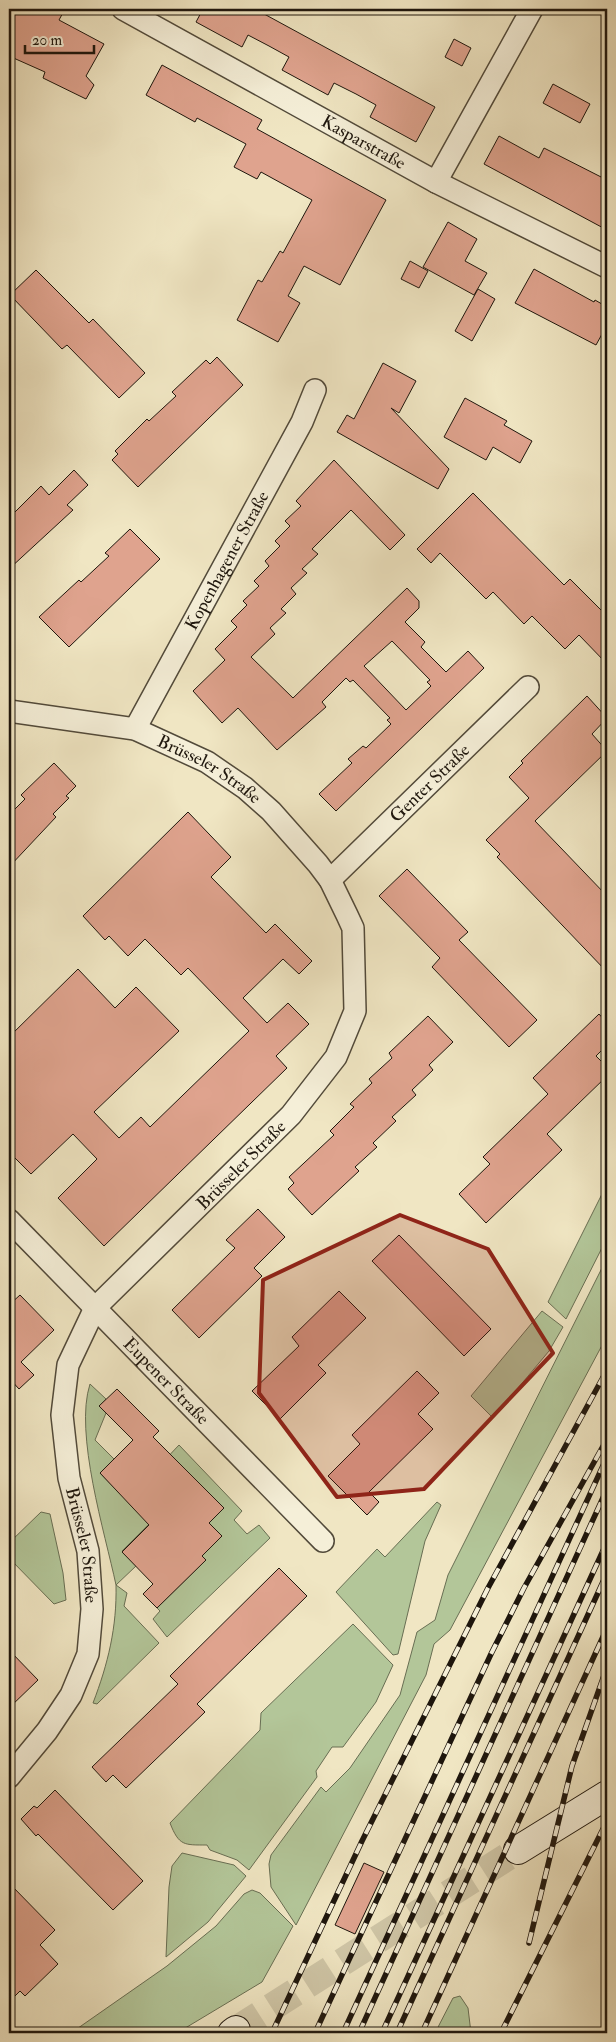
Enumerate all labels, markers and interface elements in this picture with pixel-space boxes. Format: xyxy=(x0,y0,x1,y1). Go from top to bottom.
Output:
scale bar xyxy=(25,22,94,54)
text: 20 m xyxy=(32,31,62,50)
street label: Kasparstraße xyxy=(317,110,410,175)
street label: Kopenhagener Straße xyxy=(180,487,274,634)
street label: Brüsseler Straße xyxy=(154,730,266,809)
street label: Genter Straße xyxy=(385,739,475,828)
street label: Brüsseler Straße xyxy=(192,1115,291,1215)
street label: Eupener Straße xyxy=(118,1333,214,1430)
street label: Brüsseler Straße xyxy=(60,1485,103,1604)

